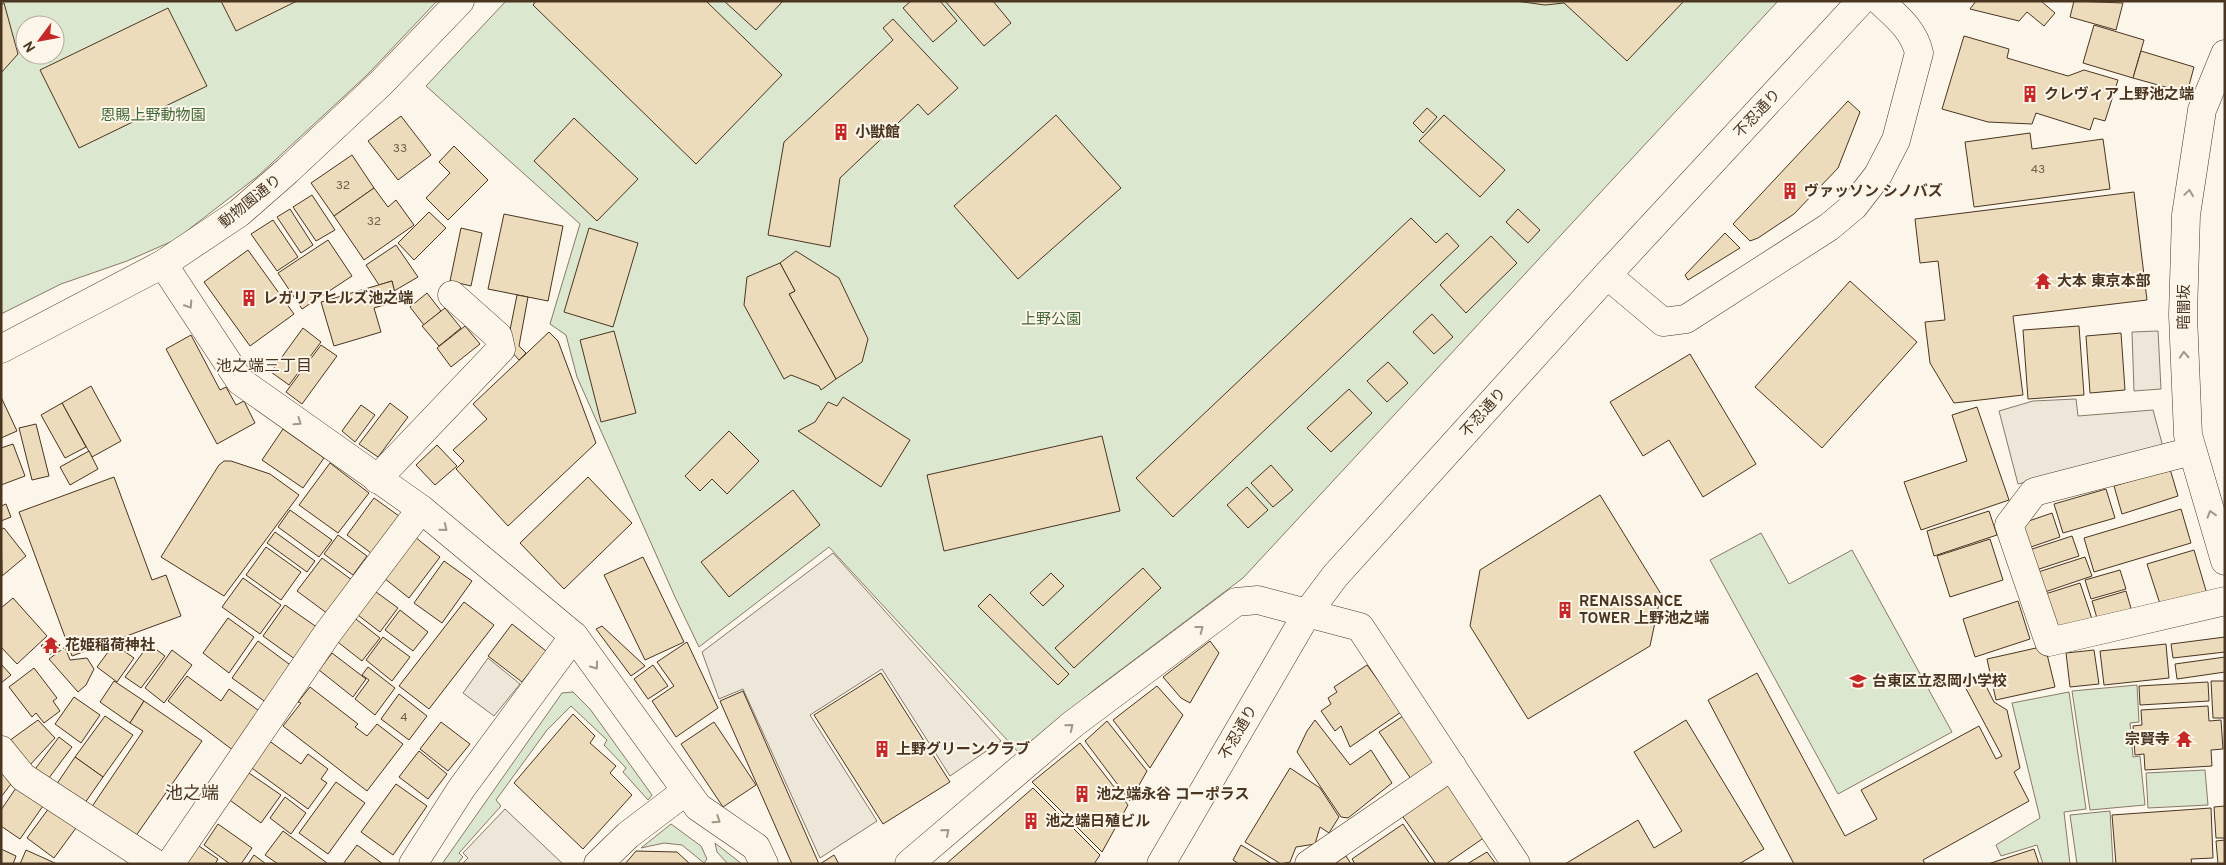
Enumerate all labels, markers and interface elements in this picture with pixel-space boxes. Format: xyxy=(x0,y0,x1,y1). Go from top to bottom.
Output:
north arrow xyxy=(15,15,65,65)
text: N xyxy=(20,37,40,55)
building icon: クレヴィア上野池之端 xyxy=(2020,84,2040,104)
street label: 不忍通り xyxy=(1731,86,1786,142)
place label: クレヴィア上野池之端 xyxy=(2044,86,2194,105)
park label: 恩賜上野動物園 xyxy=(100,107,206,126)
building icon: 小獣館 xyxy=(831,122,851,142)
place label: 小獣館 xyxy=(855,123,900,143)
house number: 33 xyxy=(393,141,407,157)
house number: 43 xyxy=(2031,162,2045,178)
street label: 動物園通り xyxy=(216,171,286,233)
house number: 32 xyxy=(336,178,350,194)
building icon: ヴァッソン シノバズ xyxy=(1780,181,1800,201)
place label: ヴァッソン シノバズ xyxy=(1804,182,1943,202)
one-way arrow xyxy=(2184,188,2194,197)
house number: 32 xyxy=(367,214,381,230)
temple icon: 大本 東京本部 xyxy=(2033,271,2053,291)
place label: 大本 東京本部 xyxy=(2057,273,2151,292)
street label: 暗闇坂 xyxy=(2176,284,2195,330)
building icon: レガリアヒルズ池之端 xyxy=(239,288,259,308)
place label: レガリアヒルズ池之端 xyxy=(263,289,413,309)
one-way arrow xyxy=(183,300,193,309)
park label: 上野公園 xyxy=(1021,311,1081,330)
one-way arrow xyxy=(2179,350,2190,358)
district label: 池之端三丁目 xyxy=(216,357,312,377)
street label: 不忍通り xyxy=(1457,384,1511,442)
one-way arrow xyxy=(292,416,302,425)
one-way arrow xyxy=(2206,510,2216,518)
one-way arrow xyxy=(438,522,447,531)
place label: RENAISSANCE TOWER 上野池之端 xyxy=(1579,593,1709,629)
building icon: RENAISSANCE TOWER 上野池之端 xyxy=(1555,600,1575,620)
one-way arrow xyxy=(1194,626,1204,635)
temple icon: 花姫稲荷神社 xyxy=(41,635,61,655)
place label: 花姫稲荷神社 xyxy=(65,636,155,656)
one-way arrow xyxy=(589,660,598,670)
school or university icon: 台東区立忍岡小学校 xyxy=(1848,671,1868,691)
place label: 台東区立忍岡小学校 xyxy=(1872,673,2007,692)
street label: 不忍通り xyxy=(1216,702,1263,763)
house number: 4 xyxy=(400,710,408,726)
one-way arrow xyxy=(1064,724,1073,732)
temple icon: 宗賢寺 xyxy=(2174,729,2194,749)
place label: 宗賢寺 xyxy=(2125,731,2170,750)
building icon: 上野グリーンクラブ xyxy=(872,739,892,759)
place label: 上野グリーンクラブ xyxy=(896,740,1030,760)
district label: 池之端 xyxy=(165,783,219,806)
building icon: 池之端永谷 コーポラス xyxy=(1072,784,1092,804)
place label: 池之端永谷 コーポラス xyxy=(1096,786,1249,805)
building icon: 池之端日殖ビル xyxy=(1021,811,1041,831)
place label: 池之端日殖ビル xyxy=(1045,812,1150,832)
one-way arrow xyxy=(711,814,721,823)
one-way arrow xyxy=(941,829,950,838)

